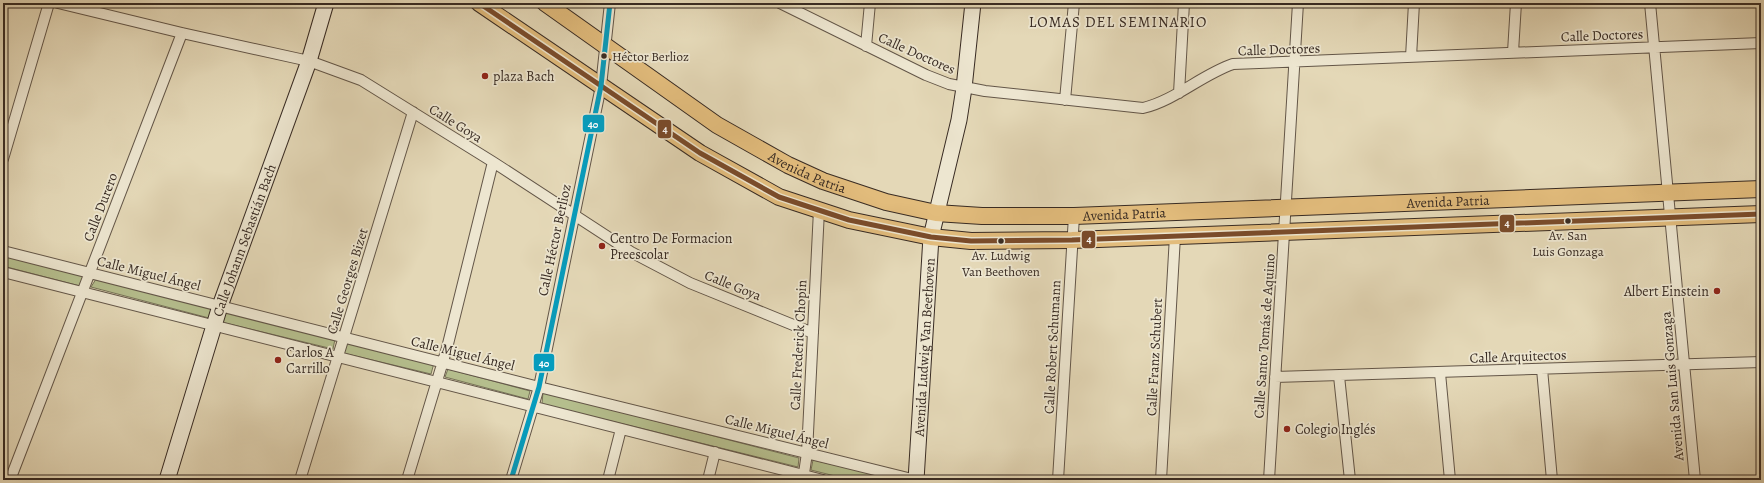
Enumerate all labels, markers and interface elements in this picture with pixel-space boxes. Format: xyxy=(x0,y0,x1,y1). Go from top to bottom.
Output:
district label: LOMAS DEL SEMINARIO xyxy=(1029,12,1207,32)
street label: Calle Doctores xyxy=(1560,25,1644,46)
street label: Calle Doctores xyxy=(875,28,958,79)
street label: Calle Doctores xyxy=(1237,39,1321,60)
place label: Héctor Berlioz xyxy=(612,48,689,65)
marker: Héctor Berlioz xyxy=(599,51,609,61)
place label: plaza Bach xyxy=(493,67,555,86)
marker: plaza Bach xyxy=(480,71,490,81)
street label: Calle Goya xyxy=(425,100,486,148)
line badge: 40 xyxy=(582,114,605,133)
text: 40 xyxy=(588,117,599,132)
line badge: 4 xyxy=(657,119,672,139)
text: 4 xyxy=(662,122,668,137)
street label: Avenida Patria xyxy=(764,146,849,198)
street label: Calle Johann Sebastián Bach xyxy=(208,161,281,319)
street label: Calle Durero xyxy=(79,170,122,244)
street label: Calle Héctor Berlioz xyxy=(533,182,576,298)
street label: Avenida Patria xyxy=(1405,191,1491,213)
street label: Avenida Patria xyxy=(1082,203,1167,226)
line badge: 4 xyxy=(1499,214,1515,233)
text: 4 xyxy=(1504,216,1510,231)
marker: Av. San Luis Gonzaga xyxy=(1563,216,1573,226)
street label: Calle Georges Bizet xyxy=(322,225,373,337)
place label: Av. San Luis Gonzaga xyxy=(1532,227,1604,260)
place label: Centro De Formacion Preescolar xyxy=(610,229,733,264)
line badge: 4 xyxy=(1081,230,1096,249)
text: 4 xyxy=(1086,232,1092,247)
marker: Av. Ludwig Van Beethoven xyxy=(996,236,1006,246)
marker: Centro De Formacion Preescolar xyxy=(597,241,607,251)
place label: Av. Ludwig Van Beethoven xyxy=(961,247,1040,280)
street label: Calle Miguel Ángel xyxy=(95,251,203,296)
street label: Calle Santo Tomás de Aquino xyxy=(1249,253,1280,419)
street label: Avenida Ludwig Van Beethoven xyxy=(910,257,940,438)
street label: Calle Goya xyxy=(702,266,764,306)
street label: Calle Frederick Chopin xyxy=(786,279,811,411)
street label: Calle Robert Schumann xyxy=(1040,279,1066,414)
place label: Albert Einstein xyxy=(1623,282,1709,301)
marker: Albert Einstein xyxy=(1712,286,1722,296)
street label: Calle Franz Schubert xyxy=(1142,297,1167,417)
street label: Avenida San Luis Gonzaga xyxy=(1656,310,1689,462)
street label: Calle Miguel Ángel xyxy=(409,331,517,376)
place label: Carlos A Carrillo xyxy=(286,343,334,378)
street label: Calle Arquitectos xyxy=(1469,345,1567,368)
line badge: 40 xyxy=(533,353,555,372)
marker: Carlos A Carrillo xyxy=(273,355,283,365)
text: 40 xyxy=(539,356,550,371)
street label: Calle Miguel Ángel xyxy=(723,409,831,454)
place label: Colegio Inglés xyxy=(1295,420,1376,439)
marker: Colegio Inglés xyxy=(1282,424,1292,434)

